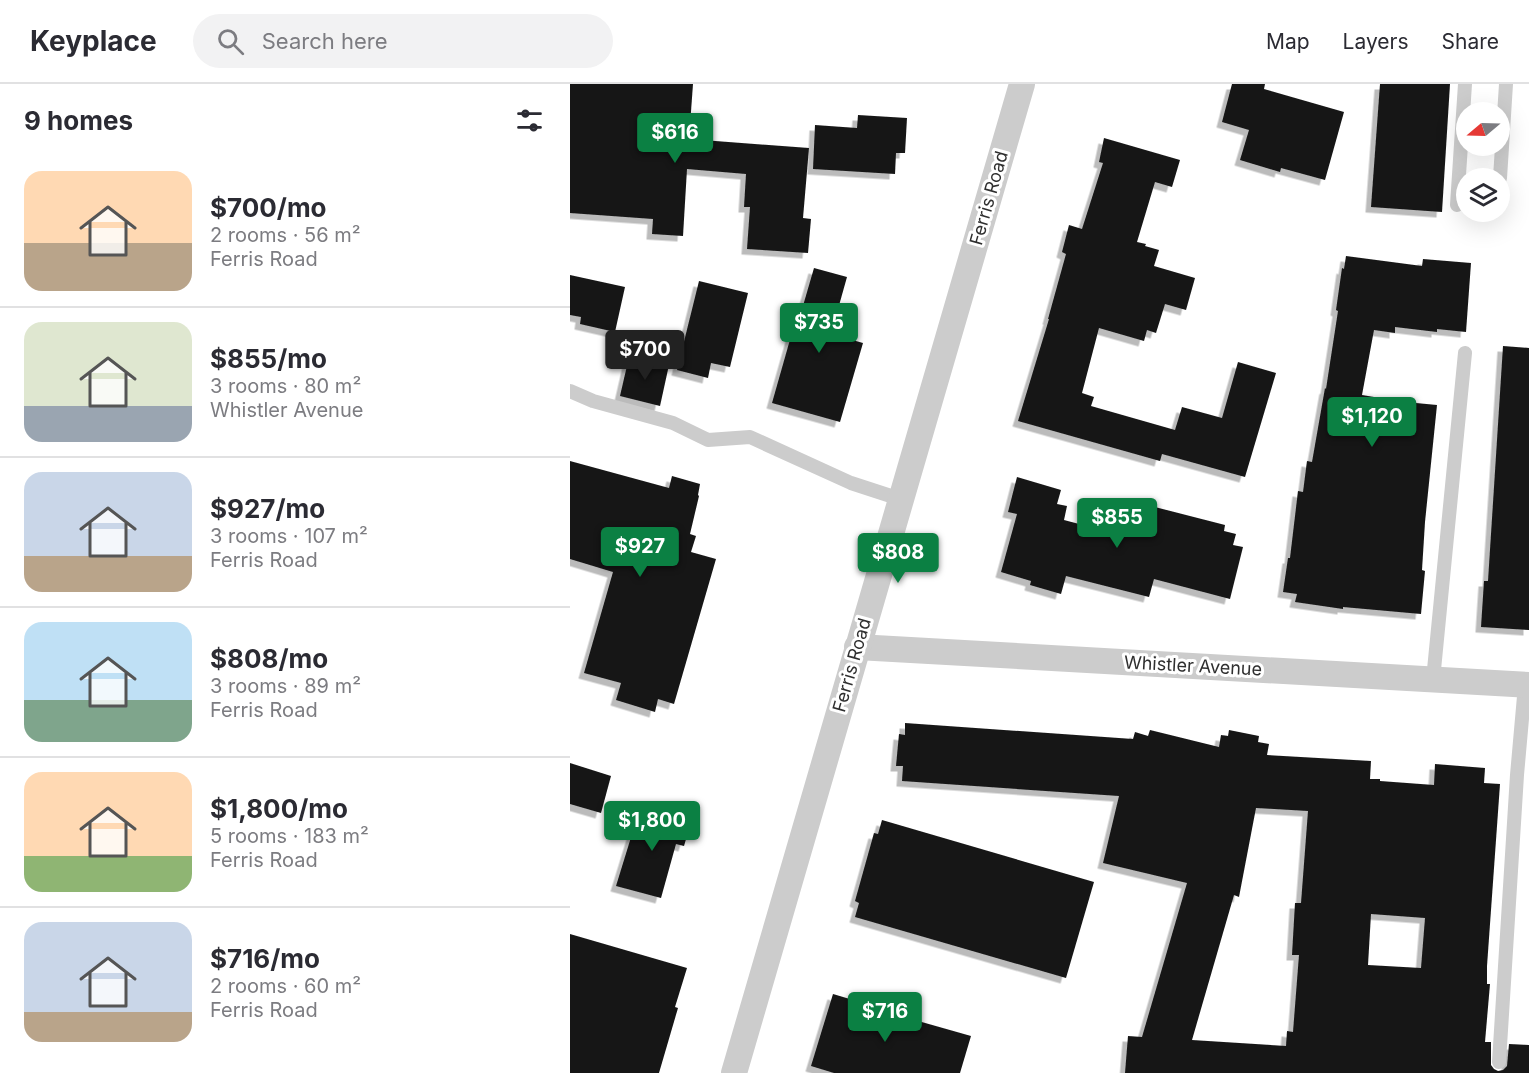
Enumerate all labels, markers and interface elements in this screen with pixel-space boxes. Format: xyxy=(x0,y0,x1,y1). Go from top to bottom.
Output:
search box xyxy=(193,14,613,68)
text: Keyplace xyxy=(30,24,157,58)
icon: search xyxy=(214,25,247,58)
text: Search here xyxy=(262,28,388,54)
text: Map xyxy=(1266,29,1310,54)
text: Layers xyxy=(1343,29,1409,54)
text: Share xyxy=(1442,29,1499,54)
north arrow xyxy=(1456,102,1510,156)
map controls xyxy=(1456,102,1510,222)
icon: filters xyxy=(513,104,546,137)
text: 9 homes xyxy=(24,105,133,136)
pin: $616 xyxy=(639,113,711,164)
text: $616 xyxy=(651,120,699,144)
street label: Ferris Road xyxy=(965,148,1012,247)
button: layers xyxy=(1456,168,1510,222)
text: $700/mo xyxy=(210,192,327,223)
icon: home xyxy=(72,195,144,267)
text: 2 rooms · 56 m² xyxy=(210,223,361,247)
text: Ferris Road xyxy=(210,247,318,271)
pin: $735 xyxy=(783,303,855,354)
text: $735 xyxy=(794,310,844,334)
pin: $700 xyxy=(609,330,681,381)
text: $700 xyxy=(619,337,671,361)
text: $855/mo xyxy=(210,343,327,374)
icon: home xyxy=(72,346,144,418)
text: 3 rooms · 80 m² xyxy=(210,374,361,398)
pin: $1,120 xyxy=(1323,397,1421,448)
text: Whistler Avenue xyxy=(210,398,363,422)
text: $1,120 xyxy=(1341,404,1403,428)
text: $927/mo xyxy=(210,493,325,524)
icon: home xyxy=(72,496,144,568)
pin: $855 xyxy=(1081,498,1153,549)
text: $855 xyxy=(1091,505,1143,529)
text: 3 rooms · 107 m² xyxy=(210,524,368,548)
pin: $927 xyxy=(604,527,676,578)
pin: $808 xyxy=(862,533,934,584)
text: $927 xyxy=(615,534,665,558)
text: $808 xyxy=(872,540,924,564)
text: Ferris Road xyxy=(210,548,318,572)
street label: Ferris Road xyxy=(828,615,875,714)
text: $808/mo xyxy=(210,643,328,674)
icon: home xyxy=(72,646,144,718)
street label: Whistler Avenue xyxy=(1124,651,1263,680)
text: 3 rooms · 89 m² xyxy=(210,674,361,698)
text: Ferris Road xyxy=(210,698,318,722)
text: $1,800/mo xyxy=(210,793,348,824)
icon: home xyxy=(72,796,144,868)
pin: $1,800 xyxy=(603,801,701,852)
text: $1,800 xyxy=(618,808,686,832)
text: 5 rooms · 183 m² xyxy=(210,824,369,848)
text: Ferris Road xyxy=(210,848,318,872)
text: $716/mo xyxy=(210,943,320,974)
icon: home xyxy=(72,946,144,1018)
text: 2 rooms · 60 m² xyxy=(210,974,361,998)
pin: $716 xyxy=(849,992,921,1043)
text: Ferris Road xyxy=(210,998,318,1022)
text: $716 xyxy=(862,999,908,1023)

